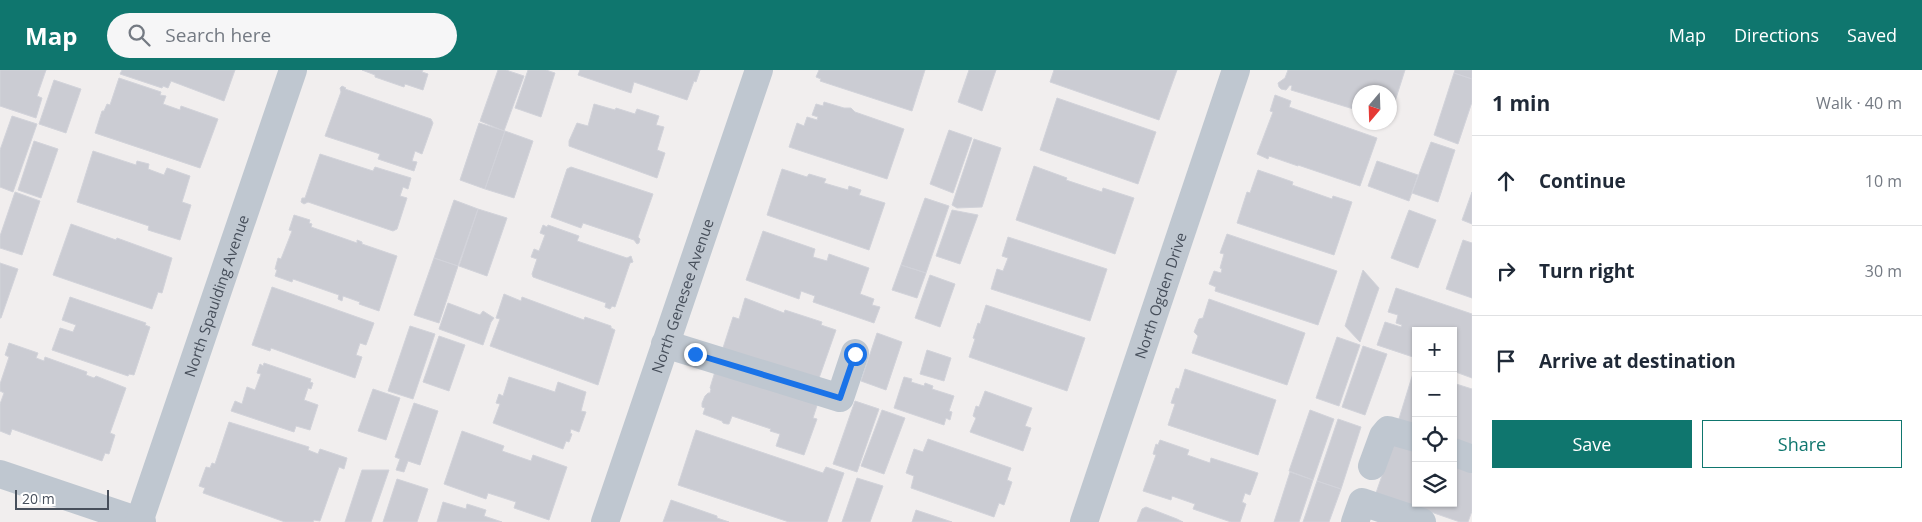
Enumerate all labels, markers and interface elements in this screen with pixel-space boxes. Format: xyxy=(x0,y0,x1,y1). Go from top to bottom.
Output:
search box xyxy=(107,13,457,58)
text: Map xyxy=(25,19,77,52)
icon: search xyxy=(125,21,153,49)
text: Search here xyxy=(165,22,271,48)
text: Map xyxy=(1669,23,1706,47)
text: Directions xyxy=(1734,23,1819,47)
text: Saved xyxy=(1847,23,1897,47)
north arrow xyxy=(1352,85,1397,130)
text: 1 min xyxy=(1492,89,1550,117)
text: Walk · 40 m xyxy=(1816,92,1902,114)
icon: ahead xyxy=(1492,167,1520,195)
text: Continue xyxy=(1539,168,1626,194)
text: 10 m xyxy=(1865,170,1902,192)
street label: North Spaulding Avenue xyxy=(179,212,253,380)
street label: North Genesee Avenue xyxy=(646,216,718,376)
street label: North Ogden Drive xyxy=(1130,230,1191,361)
icon: right xyxy=(1492,257,1520,285)
text: Turn right xyxy=(1539,258,1634,284)
text: 30 m xyxy=(1865,260,1902,282)
map controls xyxy=(1412,327,1457,507)
button: + xyxy=(1412,327,1457,372)
route end xyxy=(684,343,707,366)
route start xyxy=(844,343,867,366)
icon: arrive xyxy=(1492,347,1520,375)
text: Arrive at destination xyxy=(1539,348,1736,374)
button: − xyxy=(1412,372,1457,417)
button: locate xyxy=(1412,417,1457,462)
button: Save xyxy=(1492,420,1692,468)
button: Share xyxy=(1702,420,1902,468)
button: layers xyxy=(1412,462,1457,507)
scale bar xyxy=(15,487,109,510)
text: 20 m xyxy=(22,489,55,508)

